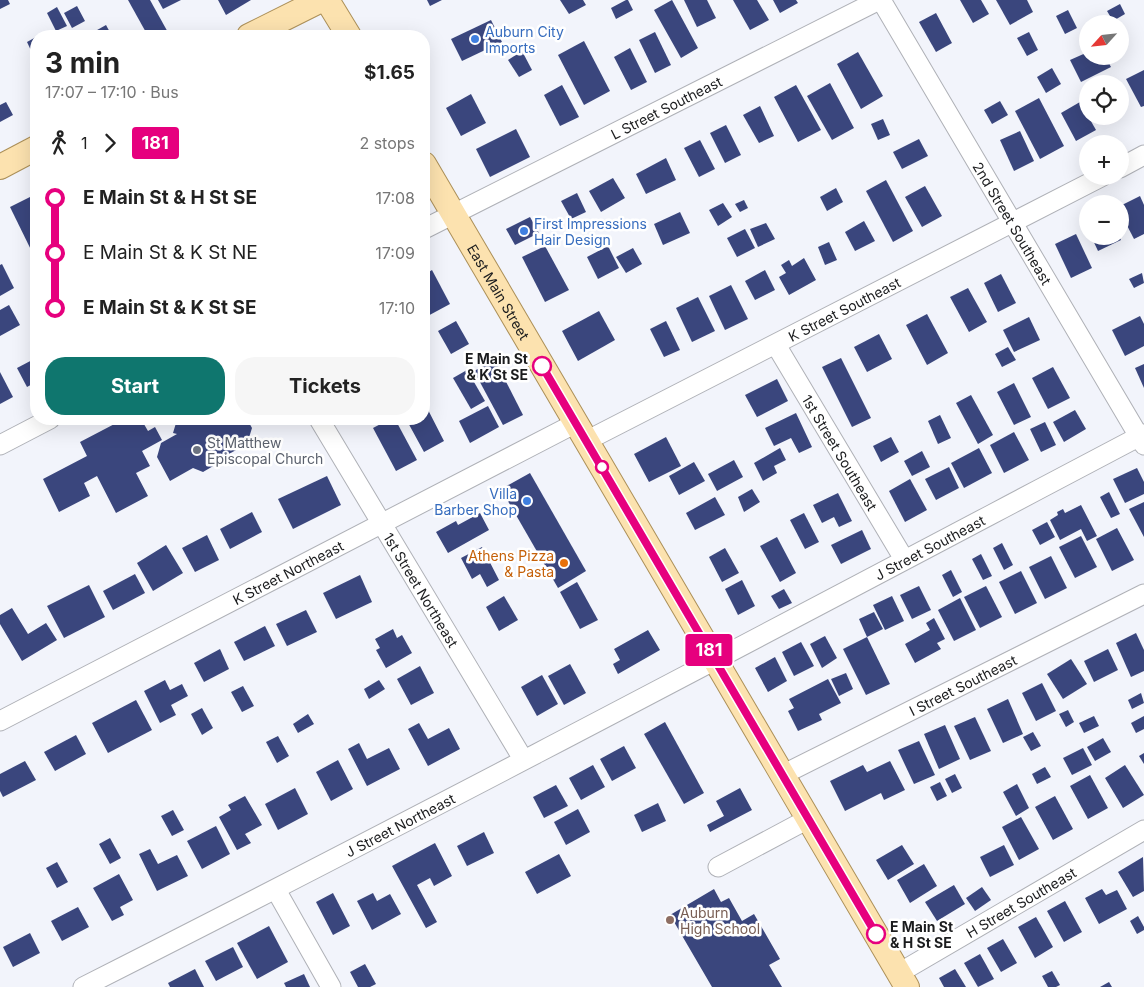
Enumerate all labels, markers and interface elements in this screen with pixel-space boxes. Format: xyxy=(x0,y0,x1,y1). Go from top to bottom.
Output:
north arrow xyxy=(1079,15,1129,65)
map controls xyxy=(1079,15,1129,245)
place label: Auburn City Imports xyxy=(485,23,564,56)
marker: Auburn City Imports xyxy=(469,33,481,45)
text: 3 min xyxy=(45,46,120,80)
text: $1.65 xyxy=(364,61,415,84)
street label: L Street Southeast xyxy=(608,72,725,142)
button: locate xyxy=(1079,75,1129,125)
text: 17:07 – 17:10 · Bus xyxy=(45,82,179,102)
icon: walk xyxy=(45,129,73,157)
icon: forward xyxy=(96,129,124,157)
text: 181 xyxy=(142,132,169,153)
text: 1 xyxy=(81,133,88,153)
text: 2 stops xyxy=(359,133,415,153)
button: + xyxy=(1079,135,1129,185)
street label: 2nd Street Southeast xyxy=(970,159,1056,288)
text: E Main St & H St SE xyxy=(83,186,257,209)
text: 17:08 xyxy=(375,188,415,208)
button: − xyxy=(1079,195,1129,245)
place label: First Impressions Hair Design xyxy=(534,215,647,248)
marker: First Impressions Hair Design xyxy=(518,225,530,237)
text: E Main St & K St NE xyxy=(83,241,258,264)
street label: East Main Street xyxy=(464,241,534,343)
text: 17:09 xyxy=(375,243,415,263)
street label: K Street Southeast xyxy=(785,273,903,344)
text: E Main St & K St SE xyxy=(83,296,256,319)
text: 17:10 xyxy=(379,298,415,318)
place label: E Main St & K St SE xyxy=(465,350,528,383)
marker: E Main St & K St SE xyxy=(532,356,552,376)
button: Start xyxy=(45,357,225,415)
button: Tickets xyxy=(235,357,415,415)
street label: 1st Street Southeast xyxy=(799,391,882,514)
place label: St Matthew Episcopal Church xyxy=(207,434,323,467)
marker: St Matthew Episcopal Church xyxy=(191,444,203,456)
unlabelled marker xyxy=(595,460,609,474)
place label: Villa Barber Shop xyxy=(434,485,517,518)
marker: Villa Barber Shop xyxy=(521,495,533,507)
street label: J Street Southeast xyxy=(871,511,988,583)
street label: 1st Street Northeast xyxy=(380,529,462,650)
street label: K Street Northeast xyxy=(230,536,346,608)
place label: Athens Pizza & Pasta xyxy=(468,547,554,580)
marker: Athens Pizza & Pasta xyxy=(558,557,570,569)
line badge: 181 xyxy=(680,634,738,666)
text: 181 xyxy=(695,639,723,660)
street label: I Street Southeast xyxy=(906,651,1020,719)
street label: J Street Northeast xyxy=(342,789,458,860)
street label: H Street Southeast xyxy=(963,863,1079,941)
place label: Auburn High School xyxy=(680,904,760,937)
marker: Auburn High School xyxy=(664,914,676,926)
place label: E Main St & H St SE xyxy=(890,918,953,951)
marker: E Main St & H St SE xyxy=(866,924,886,944)

